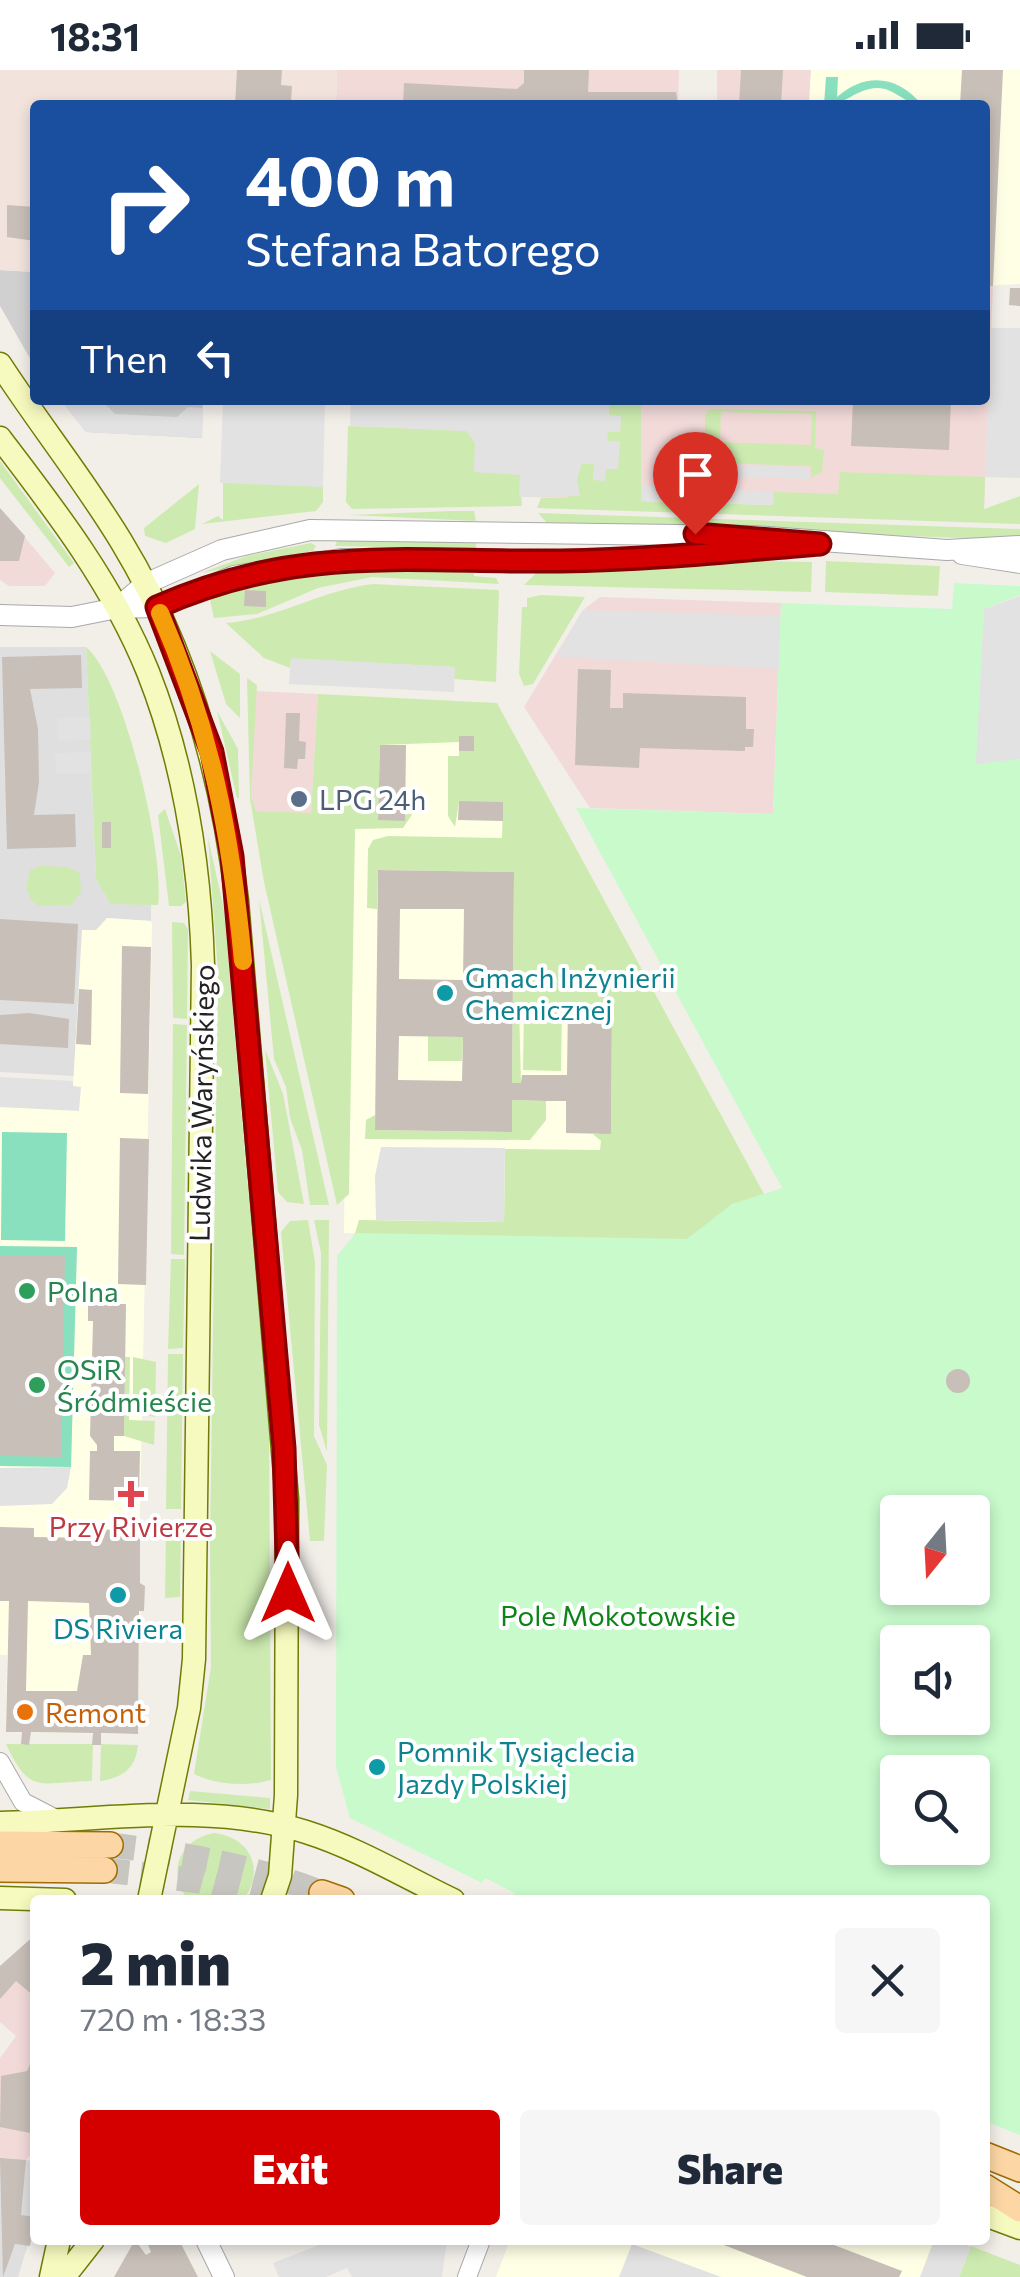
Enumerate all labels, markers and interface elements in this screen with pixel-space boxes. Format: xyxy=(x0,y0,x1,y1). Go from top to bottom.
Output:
text: 18:31 xyxy=(50,12,140,59)
text: 400 m xyxy=(245,135,455,220)
icon: right xyxy=(80,140,210,270)
text: Stefana Batorego xyxy=(245,220,601,275)
icon: left xyxy=(188,330,243,385)
text: Then xyxy=(80,334,168,381)
pin xyxy=(653,432,738,535)
icon: arrive xyxy=(668,447,723,502)
place label: LPG 24h xyxy=(319,782,426,816)
marker: LPG 24h xyxy=(288,788,310,810)
place label: Gmach Inżynierii Chemicznej xyxy=(465,960,676,1026)
street label: Ludwika Waryńskiego xyxy=(182,964,220,1242)
marker: Gmach Inżynierii Chemicznej xyxy=(434,982,456,1004)
place label: Polna xyxy=(47,1274,119,1308)
marker: Polna xyxy=(16,1280,38,1302)
place label: OSiR Śródmieście xyxy=(57,1352,212,1418)
marker: OSiR Śródmieście xyxy=(26,1374,48,1396)
marker: Przy Rivierze xyxy=(120,1483,142,1505)
north arrow xyxy=(880,1495,990,1605)
map controls xyxy=(880,1495,990,1865)
place label: Przy Rivierze xyxy=(49,1509,213,1543)
position arrow xyxy=(236,1541,340,1645)
marker: DS Riviera xyxy=(107,1584,129,1606)
park label: Pole Mokotowskie xyxy=(500,1598,736,1632)
place label: DS Riviera xyxy=(53,1611,183,1645)
button: sound xyxy=(880,1625,990,1735)
place label: Remont xyxy=(45,1695,146,1729)
marker: Remont xyxy=(14,1701,36,1723)
place label: Pomnik Tysiąclecia Jazdy Polskiej xyxy=(397,1734,636,1800)
button: search xyxy=(880,1755,990,1865)
marker: Pomnik Tysiąclecia Jazdy Polskiej xyxy=(366,1756,388,1778)
text: 2 min xyxy=(80,1924,231,1997)
button: close xyxy=(835,1928,940,2033)
text: 720 m · 18:33 xyxy=(80,1998,266,2038)
button: Exit xyxy=(80,2110,500,2225)
button: Share xyxy=(520,2110,940,2225)

